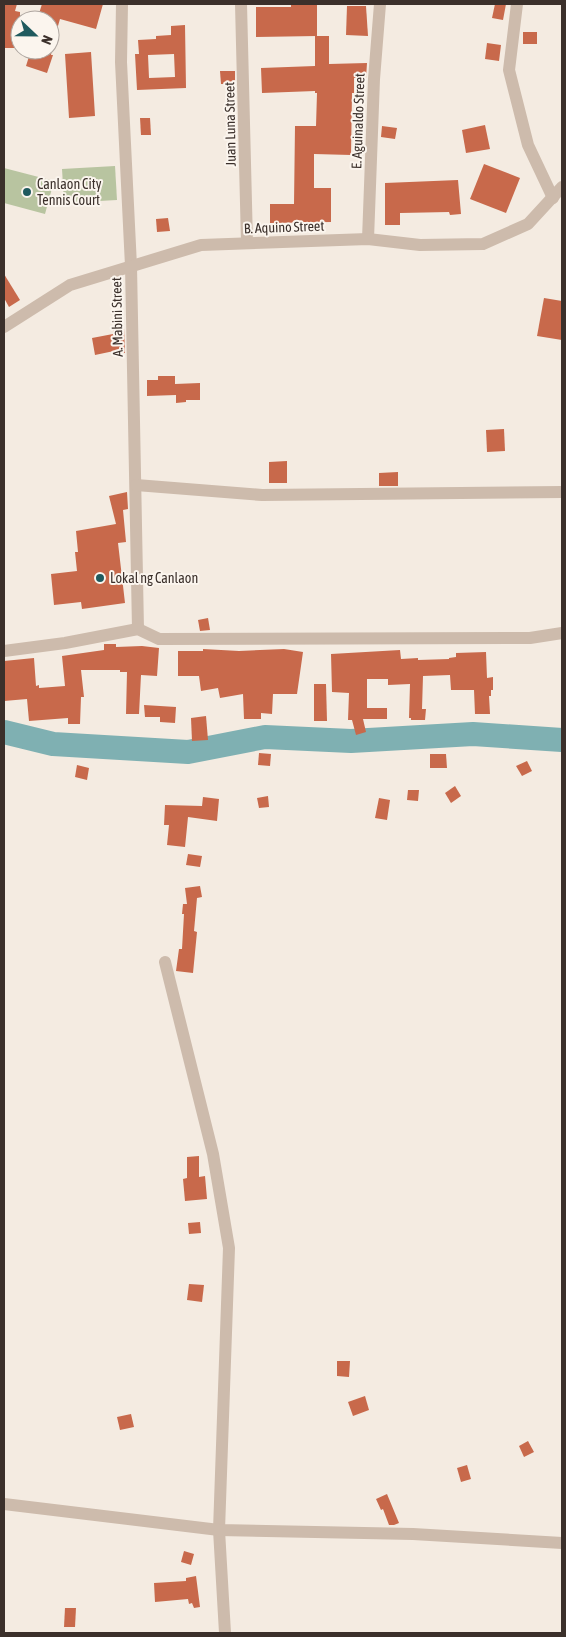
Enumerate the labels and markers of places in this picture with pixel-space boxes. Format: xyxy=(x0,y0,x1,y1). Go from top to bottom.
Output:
place label: Canlaon City Tennis Court xyxy=(37,176,102,208)
marker: Canlaon City Tennis Court xyxy=(21,186,33,198)
place label: Lokal ng Canlaon xyxy=(110,570,198,586)
marker: Lokal ng Canlaon xyxy=(94,572,106,584)

